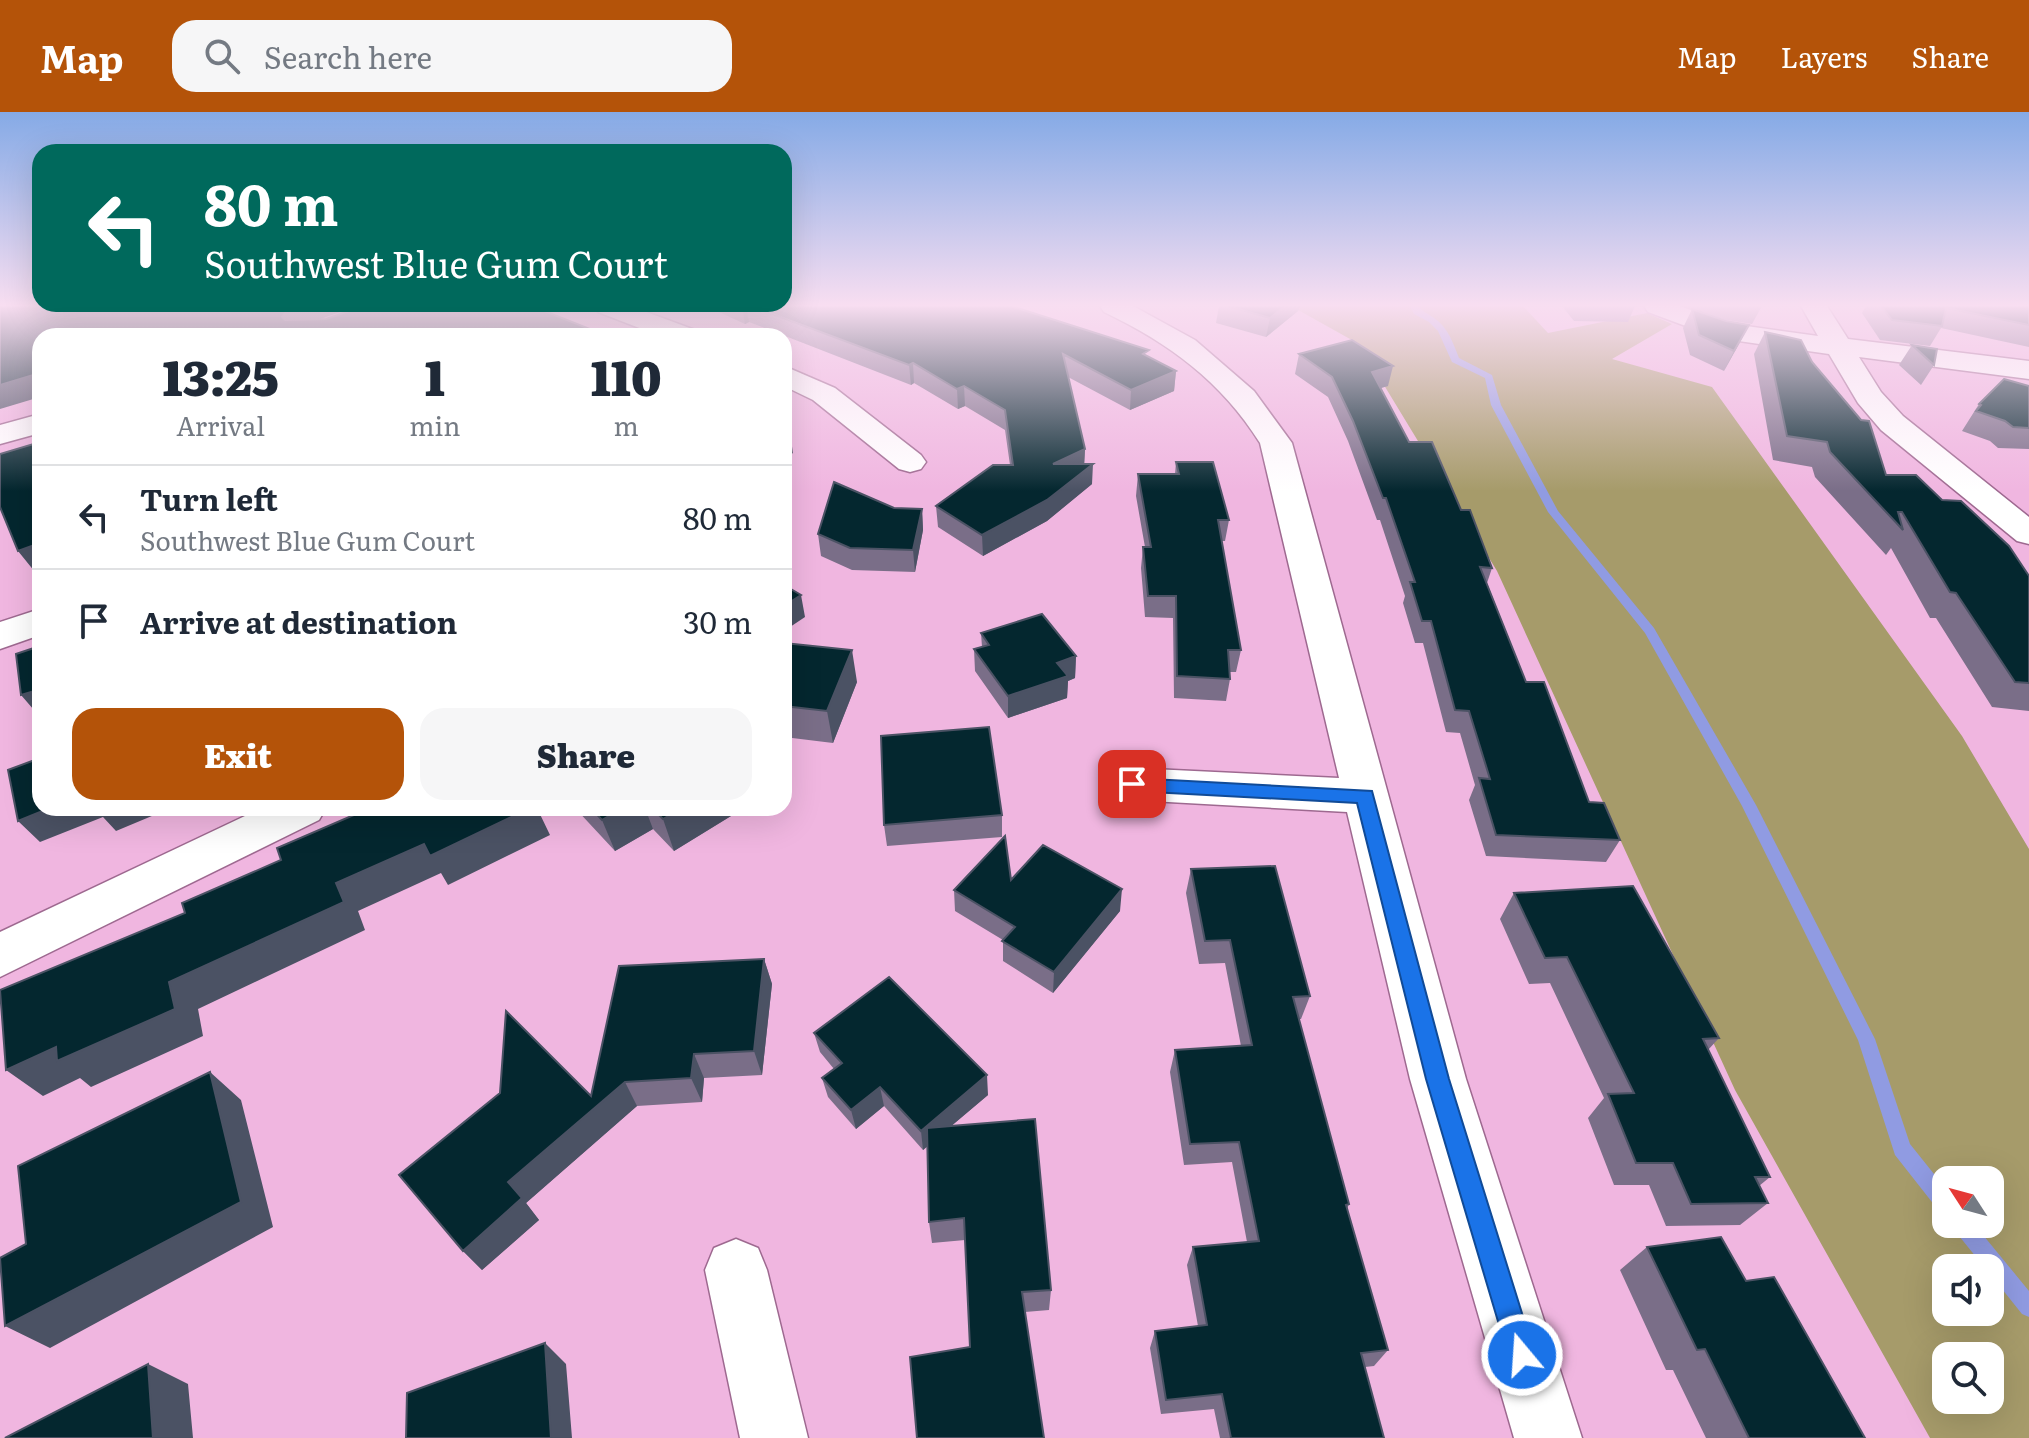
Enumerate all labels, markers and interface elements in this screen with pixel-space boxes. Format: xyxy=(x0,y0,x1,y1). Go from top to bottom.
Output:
search box xyxy=(172,20,732,92)
text: Map xyxy=(40,28,124,85)
icon: search xyxy=(200,34,244,78)
text: Search here xyxy=(264,34,432,78)
text: Map xyxy=(1677,35,1736,77)
text: Layers xyxy=(1780,35,1867,77)
text: Share xyxy=(1911,35,1989,77)
text: 80 m xyxy=(204,160,339,243)
icon: left xyxy=(72,176,176,280)
text: Southwest Blue Gum Court xyxy=(204,236,668,289)
text: 13:25 xyxy=(162,340,279,411)
text: 1 xyxy=(425,340,445,411)
text: 110 xyxy=(591,340,662,411)
text: Arrival xyxy=(176,405,265,444)
text: min xyxy=(409,405,460,444)
text: m xyxy=(614,405,639,444)
text: Turn left xyxy=(140,476,278,520)
icon: left xyxy=(72,495,116,539)
text: 80 m xyxy=(683,495,752,539)
text: Southwest Blue Gum Court xyxy=(140,520,475,559)
icon: arrive xyxy=(72,599,116,643)
text: Arrive at destination xyxy=(140,599,457,643)
text: 30 m xyxy=(683,599,752,643)
button: Exit xyxy=(72,708,404,800)
button: Share xyxy=(420,708,752,800)
pin xyxy=(1098,750,1166,818)
icon: arrive xyxy=(1110,762,1154,806)
north arrow xyxy=(1932,1166,2004,1238)
map controls xyxy=(1932,1166,2004,1414)
button: sound xyxy=(1932,1254,2004,1326)
position arrow xyxy=(1480,1313,1564,1397)
button: search xyxy=(1932,1342,2004,1414)

